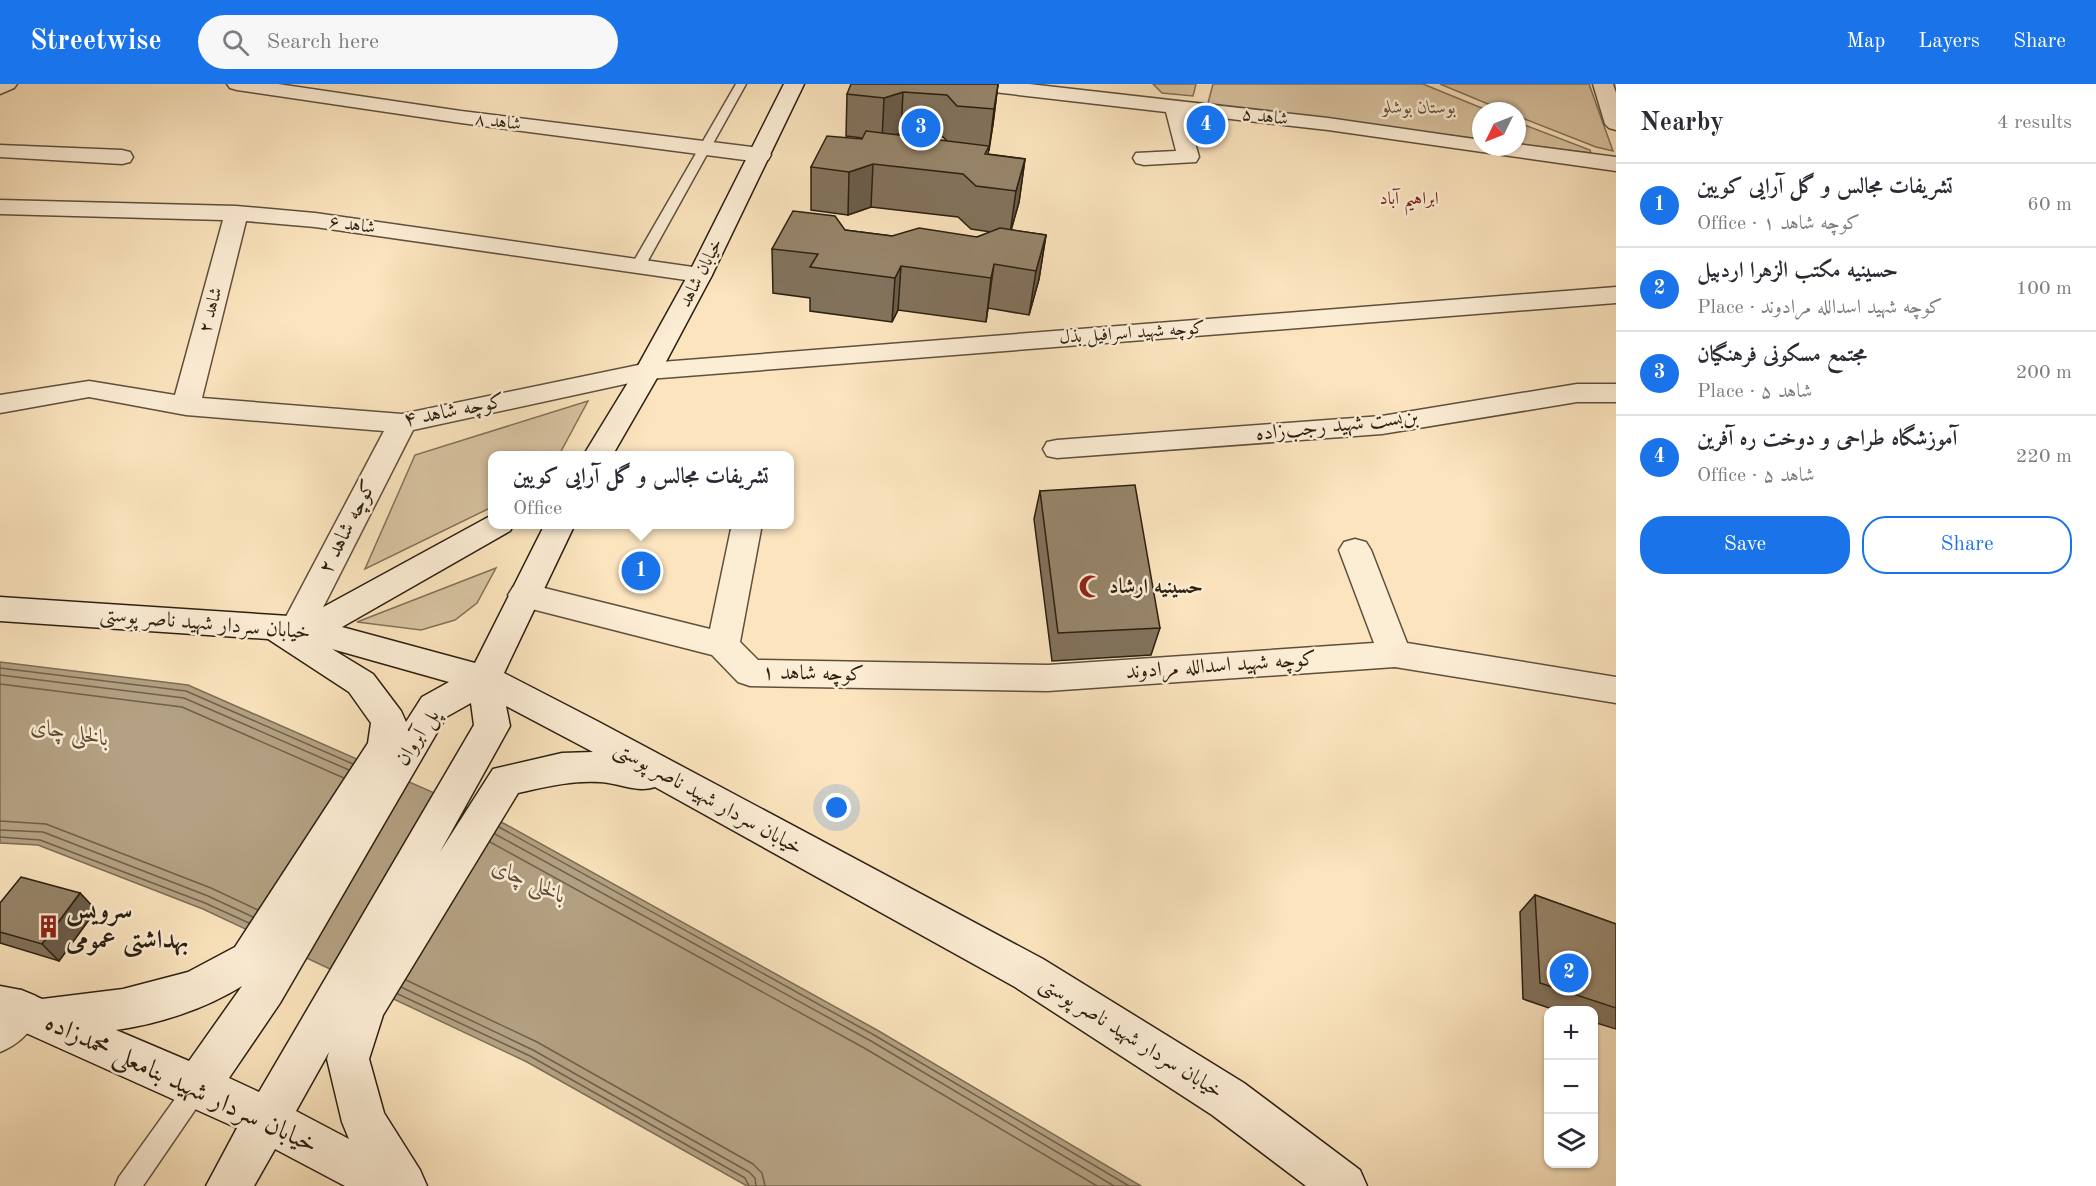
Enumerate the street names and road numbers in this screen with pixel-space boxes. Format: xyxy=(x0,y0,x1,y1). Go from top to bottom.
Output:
street label: شاهد ۵ xyxy=(1241,105,1289,129)
street label: شاهد ۸ xyxy=(474,110,522,134)
street label: شاهد ۶ xyxy=(328,213,376,237)
street label: خیابان شاهد xyxy=(676,236,727,311)
street label: شاهد ۲ xyxy=(196,285,226,335)
street label: کوچه شهید اسرافیل بذل xyxy=(1059,319,1206,350)
street label: کوچه شاهد ۴ xyxy=(402,391,506,433)
street label: بن‌بست شهید رجب‌زاده xyxy=(1255,407,1420,447)
street label: کوچه شاهد ۲ xyxy=(316,477,382,578)
street label: خیابان سردار شهید ناصر پوستی xyxy=(99,604,311,647)
street label: کوچه شهید اسدالله مرادوند xyxy=(1125,649,1317,686)
street label: کوچه شاهد ۱ xyxy=(762,663,864,687)
street label: پل آبروان xyxy=(389,703,447,772)
street label: خیابان سردار شهید ناصر پوستی xyxy=(609,739,805,862)
street label: خیابان سردار شهید ناصر پوستی xyxy=(1034,973,1226,1105)
street label: خیابان سردار شهید بنامعلی محمدزاده xyxy=(39,1009,321,1162)

